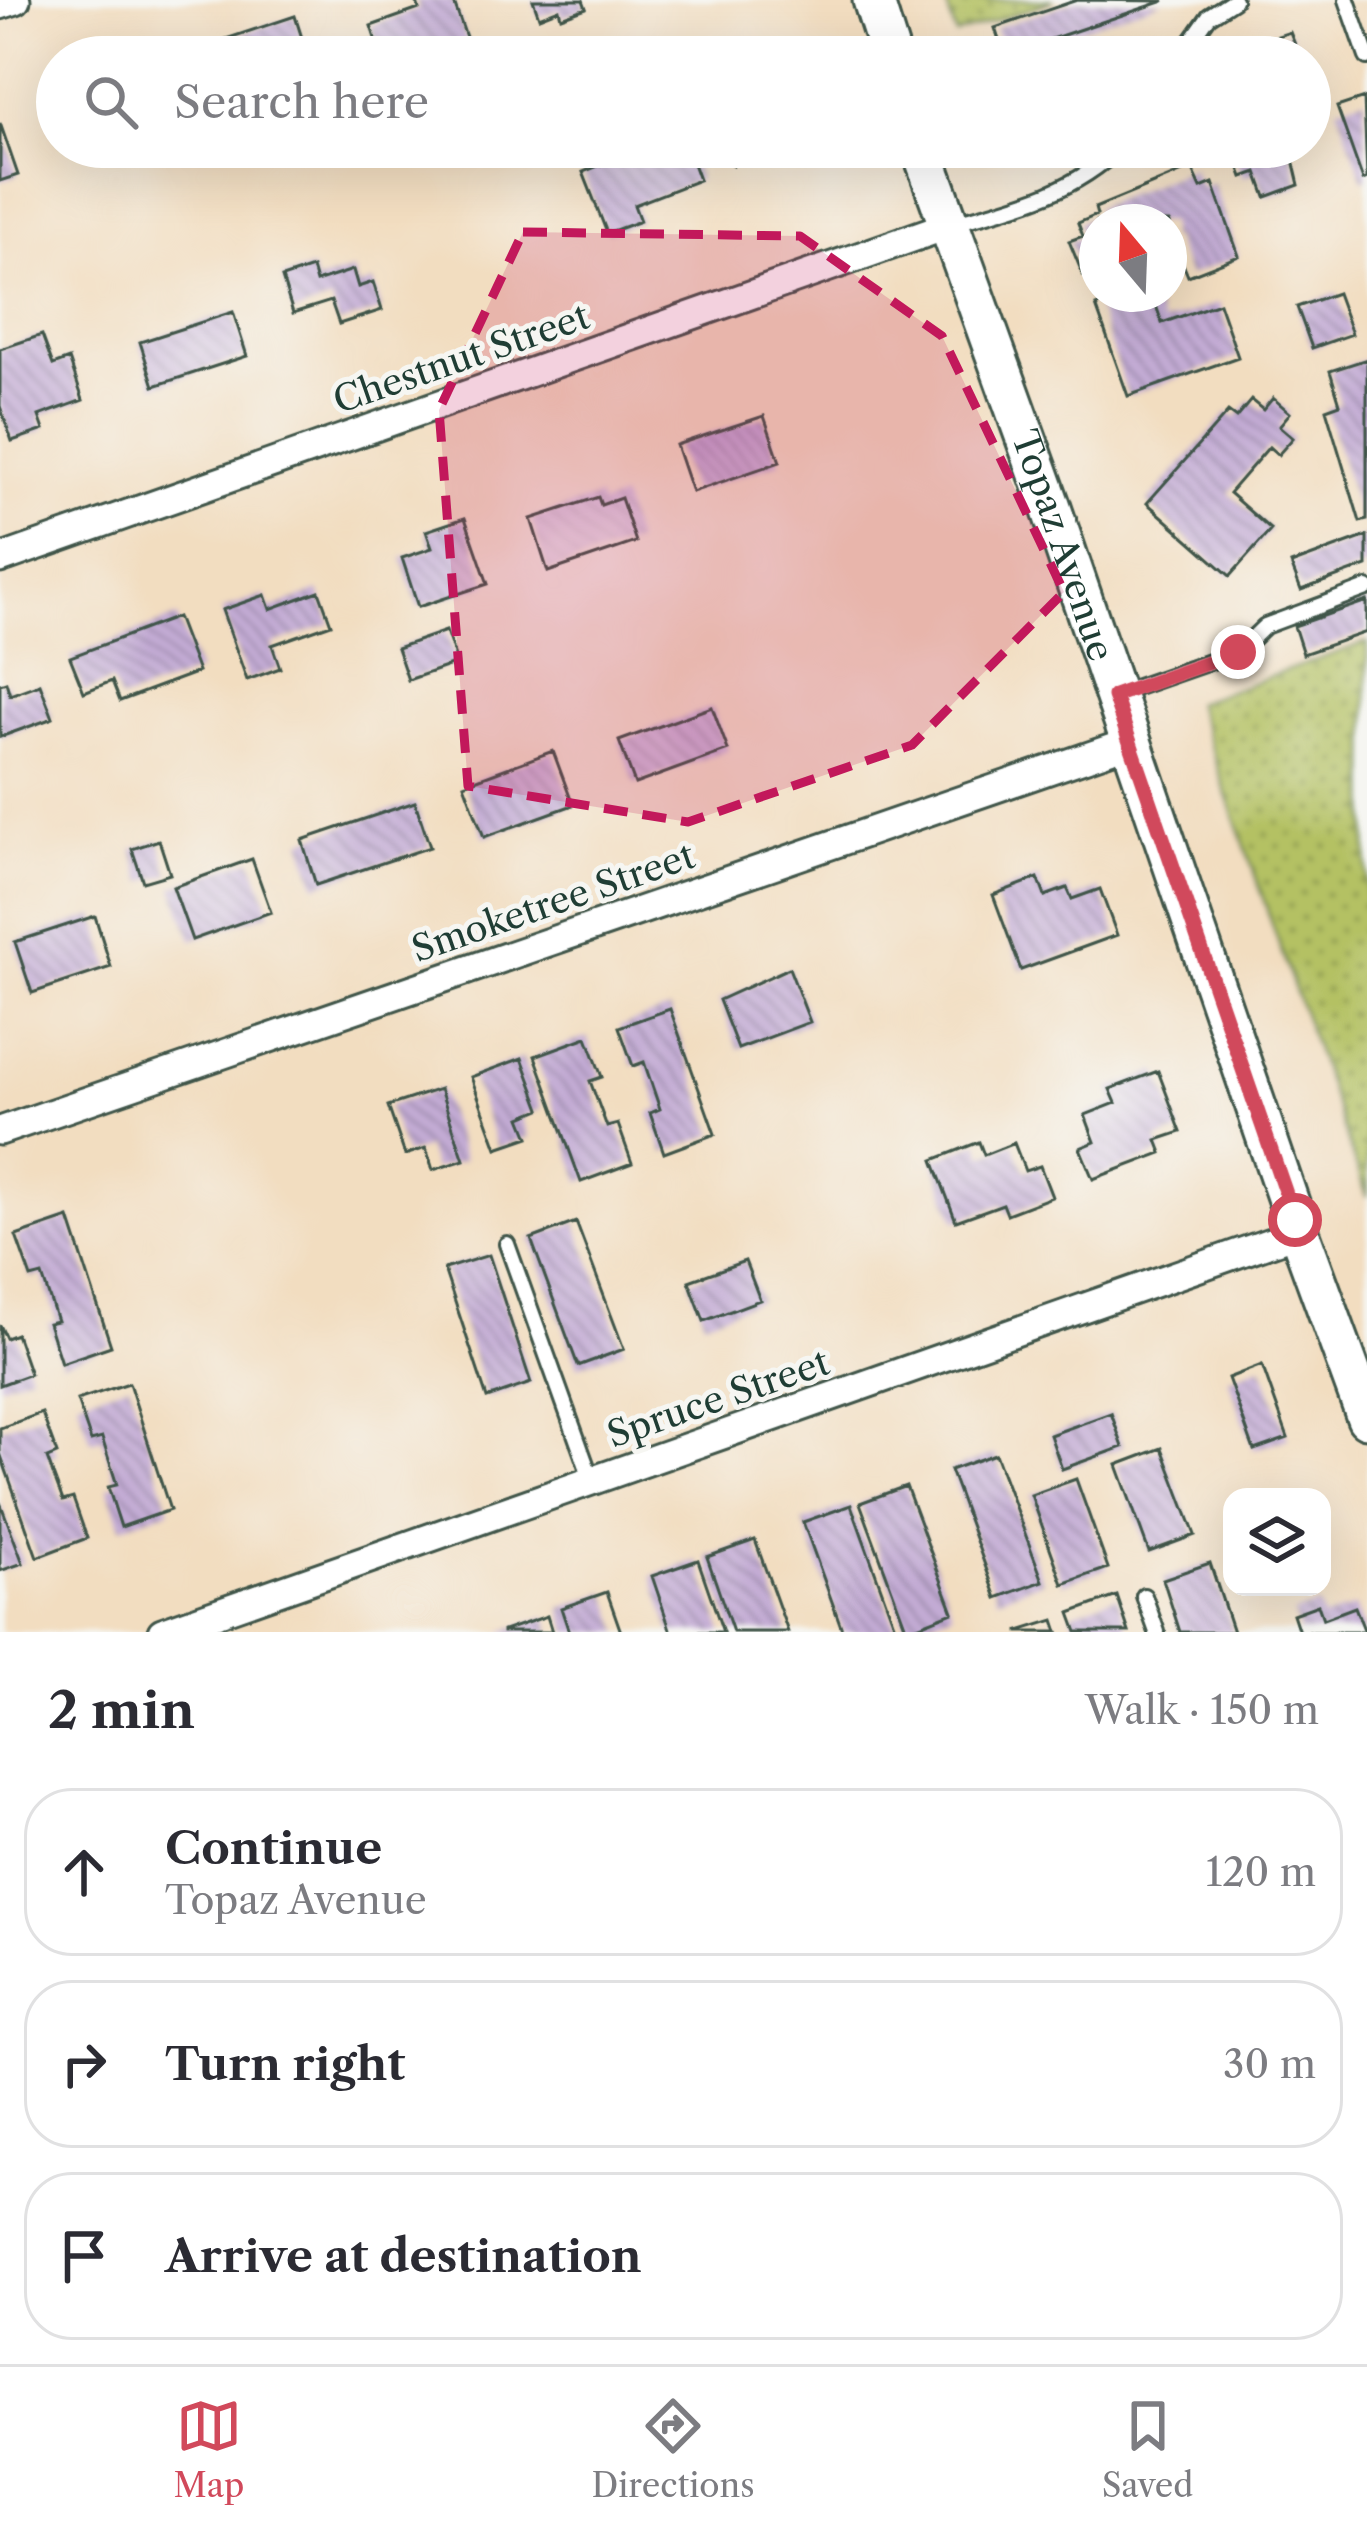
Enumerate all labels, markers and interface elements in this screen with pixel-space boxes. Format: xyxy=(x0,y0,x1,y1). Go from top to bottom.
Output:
search box xyxy=(36,36,1331,168)
icon: search xyxy=(78,69,144,135)
text: Search here xyxy=(174,74,429,130)
north arrow xyxy=(1079,204,1187,312)
street label: Chestnut Street xyxy=(327,294,595,422)
street label: Topaz Avenue xyxy=(1003,424,1124,667)
route end xyxy=(1211,625,1265,679)
street label: Smoketree Street xyxy=(406,833,700,971)
route start xyxy=(1268,1193,1322,1247)
street label: Spruce Street xyxy=(601,1339,835,1457)
map controls xyxy=(1223,1488,1331,1596)
button: layers xyxy=(1223,1488,1331,1596)
text: 2 min xyxy=(48,1679,195,1741)
text: Walk · 150 m xyxy=(1085,1686,1319,1734)
text: Continue xyxy=(165,1820,382,1876)
icon: ahead xyxy=(51,1839,117,1905)
text: 120 m xyxy=(1206,1848,1316,1896)
text: Topaz Avenue xyxy=(165,1876,427,1924)
icon: right xyxy=(51,2031,117,2097)
text: Turn right xyxy=(165,2036,405,2092)
text: 30 m xyxy=(1223,2040,1316,2088)
icon: arrive xyxy=(51,2223,117,2289)
text: Arrive at destination xyxy=(165,2228,642,2284)
tab: Map xyxy=(174,2393,244,2506)
tab: Directions xyxy=(592,2393,755,2506)
tab: Saved xyxy=(1102,2393,1193,2506)

